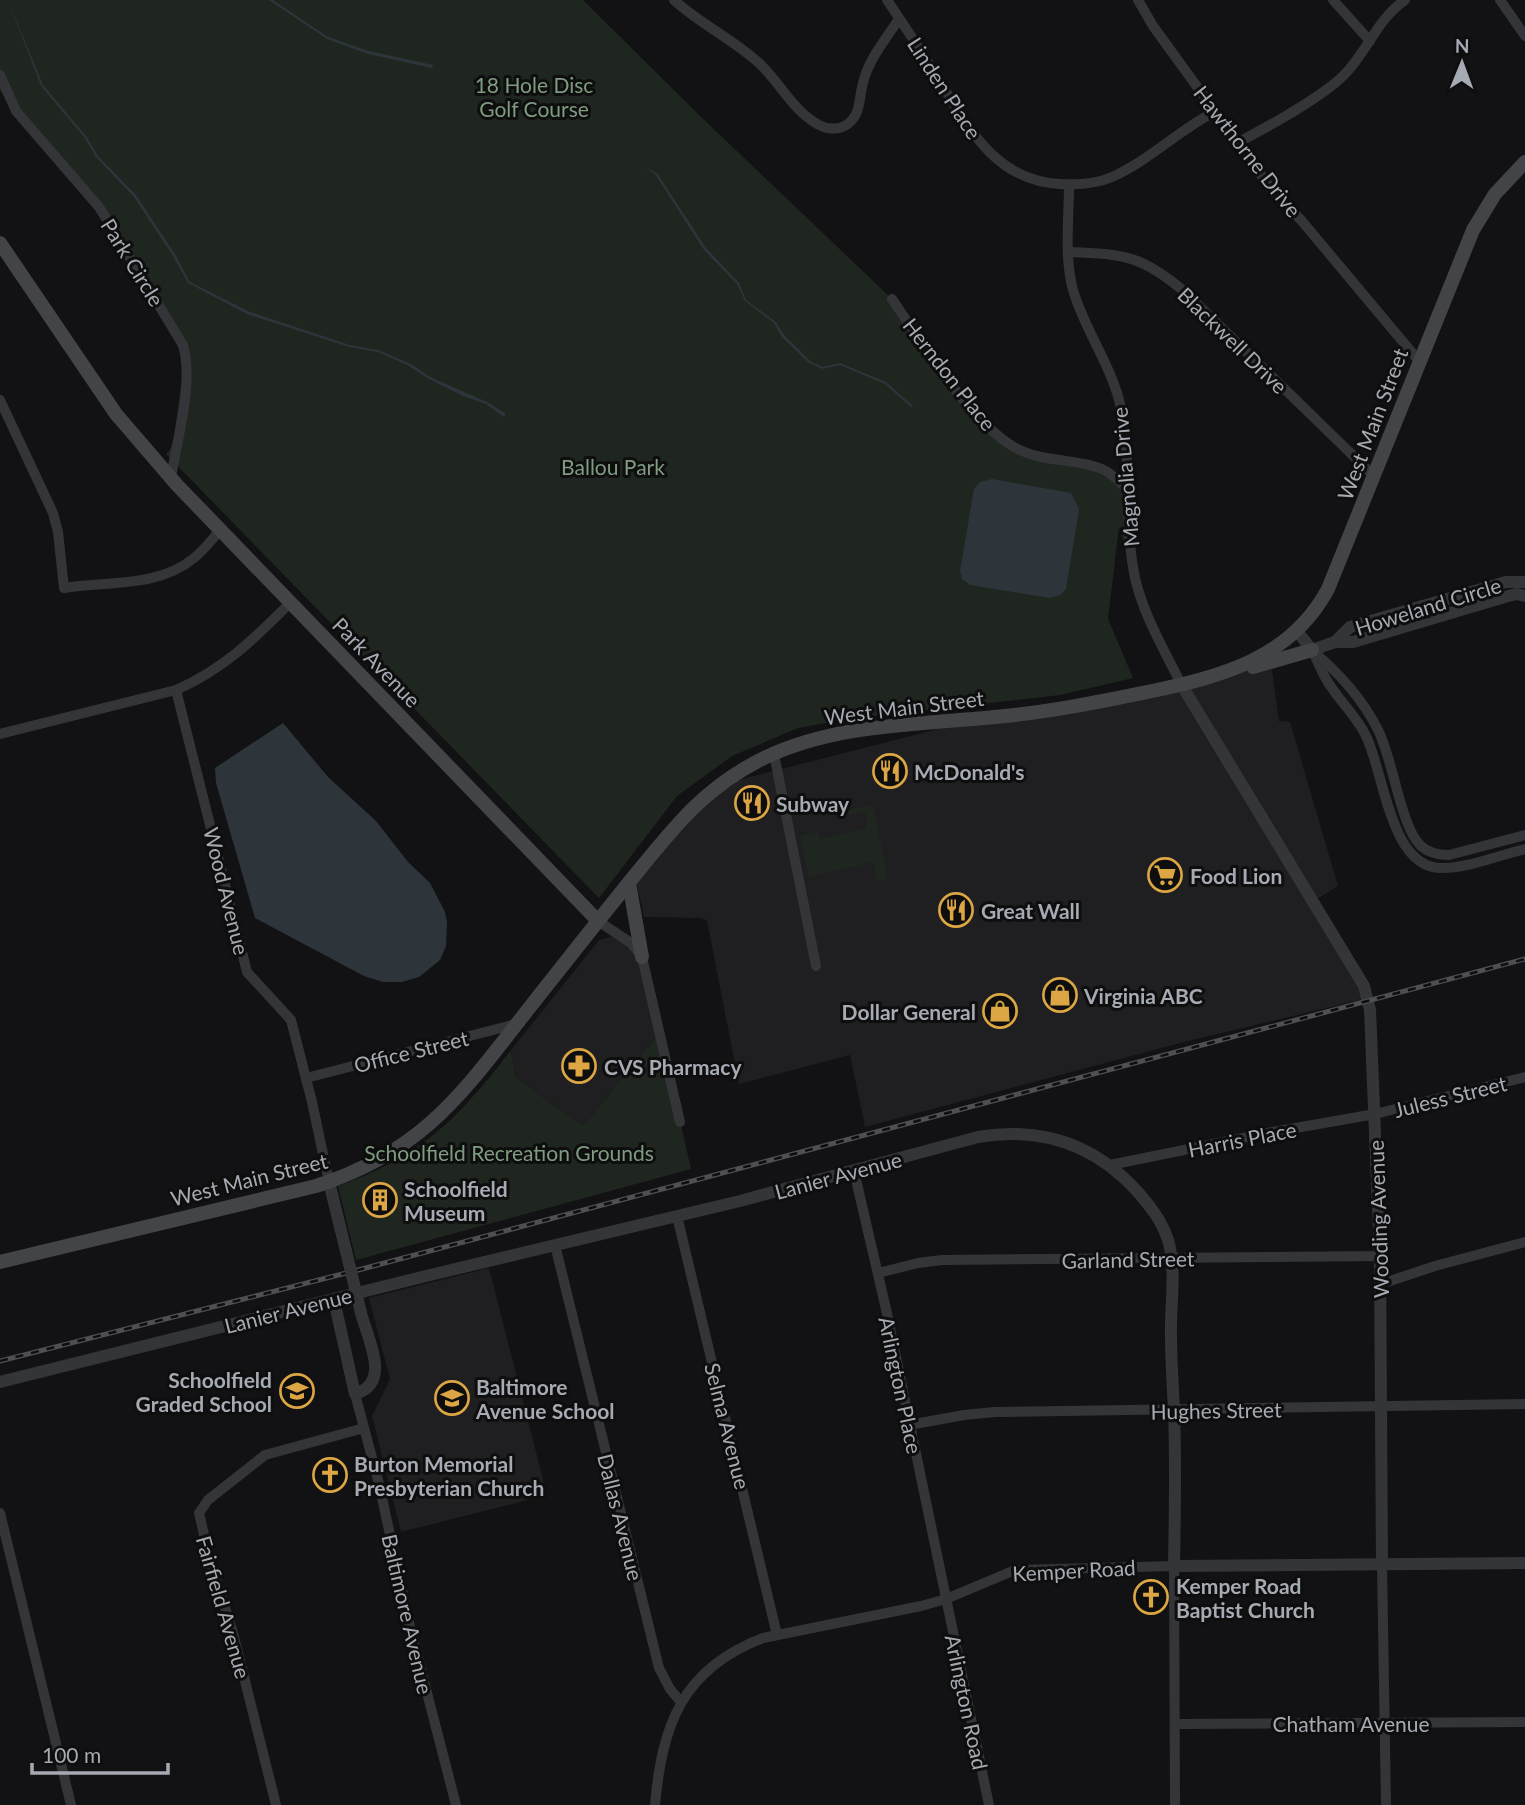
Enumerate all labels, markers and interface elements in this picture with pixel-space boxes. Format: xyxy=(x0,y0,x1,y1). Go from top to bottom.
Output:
north arrow xyxy=(1427,28,1497,98)
street label: Linden Place xyxy=(903,32,987,144)
text: N xyxy=(1455,34,1470,57)
park label: 18 Hole Disc Golf Course xyxy=(475,72,593,121)
street label: Hawthorne Drive xyxy=(1189,80,1307,222)
street label: Park Circle xyxy=(96,213,170,311)
street label: Blackwell Drive xyxy=(1173,282,1293,398)
street label: Herndon Place xyxy=(898,313,1002,435)
street label: West Main Street xyxy=(1332,344,1413,503)
street label: Magnolia Drive xyxy=(1106,406,1144,548)
park label: Ballou Park xyxy=(561,454,665,479)
street label: Howeland Circle xyxy=(1352,572,1504,640)
street label: Park Avenue xyxy=(328,612,426,712)
street label: West Main Street xyxy=(823,685,986,729)
restaurant icon: McDonald's xyxy=(871,752,909,790)
place label: McDonald's xyxy=(914,759,1025,784)
restaurant icon: Subway xyxy=(733,784,771,822)
place label: Subway xyxy=(776,791,850,816)
street label: Wood Avenue xyxy=(199,825,255,957)
supermarket icon: Food Lion xyxy=(1146,856,1184,894)
place label: Food Lion xyxy=(1190,863,1282,888)
restaurant icon: Great Wall xyxy=(937,891,975,929)
place label: Great Wall xyxy=(981,898,1080,923)
shop icon: Virginia ABC xyxy=(1041,976,1079,1014)
place label: Virginia ABC xyxy=(1083,983,1203,1008)
shop icon: Dollar General xyxy=(981,992,1019,1030)
place label: Dollar General xyxy=(842,999,976,1024)
street label: Office Street xyxy=(351,1025,471,1077)
pharmacy icon: CVS Pharmacy xyxy=(560,1047,598,1085)
place label: CVS Pharmacy xyxy=(604,1054,742,1079)
street label: Juless Street xyxy=(1391,1070,1509,1122)
street label: Harris Place xyxy=(1186,1116,1298,1162)
park label: Schoolfield Recreation Grounds xyxy=(364,1140,654,1165)
street label: Wooding Avenue xyxy=(1363,1140,1393,1298)
street label: Lanier Avenue xyxy=(772,1146,904,1204)
street label: West Main Street xyxy=(168,1147,330,1211)
place label: Schoolfield Museum xyxy=(404,1176,508,1225)
building icon: Schoolfield Museum xyxy=(361,1181,399,1219)
street label: Garland Street xyxy=(1061,1245,1195,1273)
street label: Lanier Avenue xyxy=(222,1282,354,1338)
street label: Arlington Place xyxy=(874,1314,928,1456)
street label: Selma Avenue xyxy=(700,1360,756,1492)
place label: Schoolfield Graded School xyxy=(136,1367,272,1416)
school or university icon: Schoolfield Graded School xyxy=(278,1372,316,1410)
place label: Baltimore Avenue School xyxy=(475,1374,614,1423)
school or university icon: Baltimore Avenue School xyxy=(433,1379,471,1417)
street label: Hughes Street xyxy=(1150,1396,1282,1424)
place label: Burton Memorial Presbyterian Church xyxy=(354,1451,544,1500)
street label: Dallas Avenue xyxy=(593,1451,649,1583)
church icon: Burton Memorial Presbyterian Church xyxy=(311,1456,349,1494)
street label: Baltimore Avenue xyxy=(377,1532,439,1696)
street label: Fairfield Avenue xyxy=(192,1533,256,1681)
street label: Kemper Road xyxy=(1012,1554,1136,1586)
place label: Kemper Road Baptist Church xyxy=(1176,1573,1315,1622)
church icon: Kemper Road Baptist Church xyxy=(1132,1578,1170,1616)
street label: Arlington Road xyxy=(940,1632,994,1772)
street label: Chatham Avenue xyxy=(1272,1711,1430,1736)
scale bar xyxy=(32,1731,168,1775)
text: 100 m xyxy=(42,1742,101,1767)

